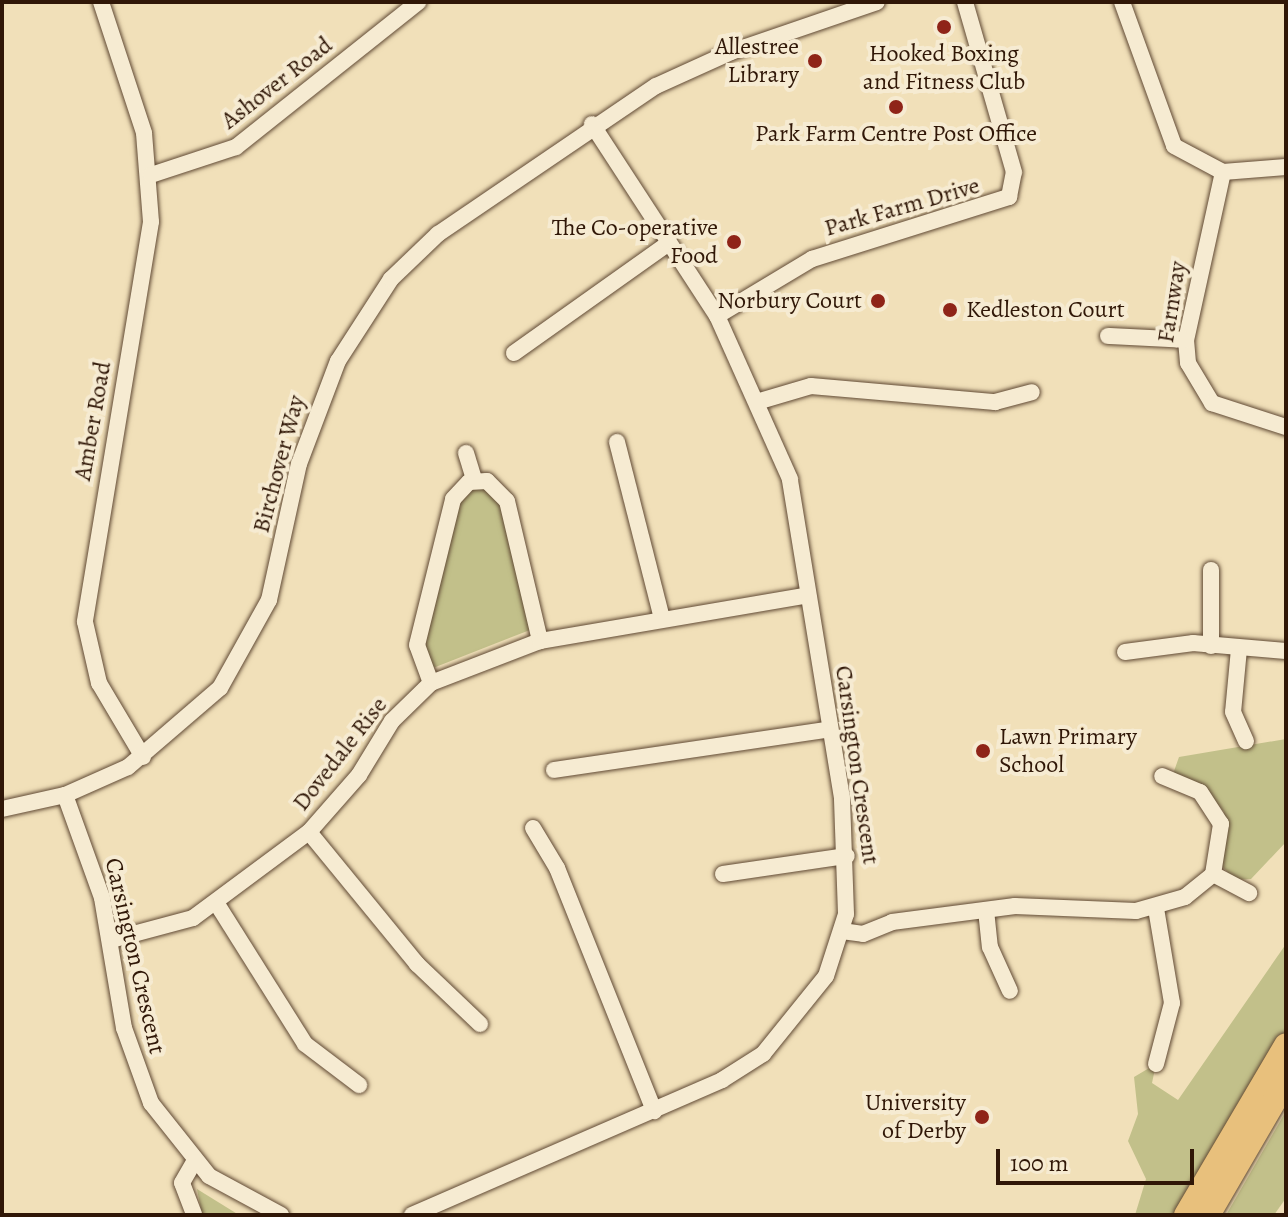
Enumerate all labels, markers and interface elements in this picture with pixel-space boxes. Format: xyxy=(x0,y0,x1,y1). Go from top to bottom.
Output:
marker: Hooked Boxing and Fitness Club xyxy=(935,18,953,36)
street label: Ashover Road xyxy=(216,31,338,135)
place label: Allestree Library xyxy=(715,33,799,89)
place label: Hooked Boxing and Fitness Club xyxy=(863,40,1025,96)
marker: Allestree Library xyxy=(806,52,824,70)
marker: Park Farm Centre Post Office xyxy=(887,98,905,116)
place label: Park Farm Centre Post Office xyxy=(755,120,1037,148)
street label: Park Farm Drive xyxy=(821,171,983,243)
place label: The Co-operative Food xyxy=(552,214,718,270)
marker: The Co-operative Food xyxy=(725,233,743,251)
street label: Farnway xyxy=(1151,259,1193,345)
place label: Norbury Court xyxy=(717,287,862,315)
marker: Norbury Court xyxy=(869,292,887,310)
place label: Kedleston Court xyxy=(966,296,1125,324)
marker: Kedleston Court xyxy=(941,301,959,319)
street label: Amber Road xyxy=(68,359,118,483)
street label: Birchover Way xyxy=(247,392,311,536)
street label: Carsington Crescent xyxy=(829,664,885,866)
street label: Dovedale Rise xyxy=(287,691,393,817)
place label: Lawn Primary School xyxy=(999,723,1137,779)
marker: Lawn Primary School xyxy=(974,742,992,760)
street label: Carsington Crescent xyxy=(98,855,172,1057)
place label: University of Derby xyxy=(865,1089,966,1145)
marker: University of Derby xyxy=(973,1108,991,1126)
scale bar xyxy=(1000,1133,1198,1183)
text: 100 m xyxy=(1010,1147,1069,1179)

